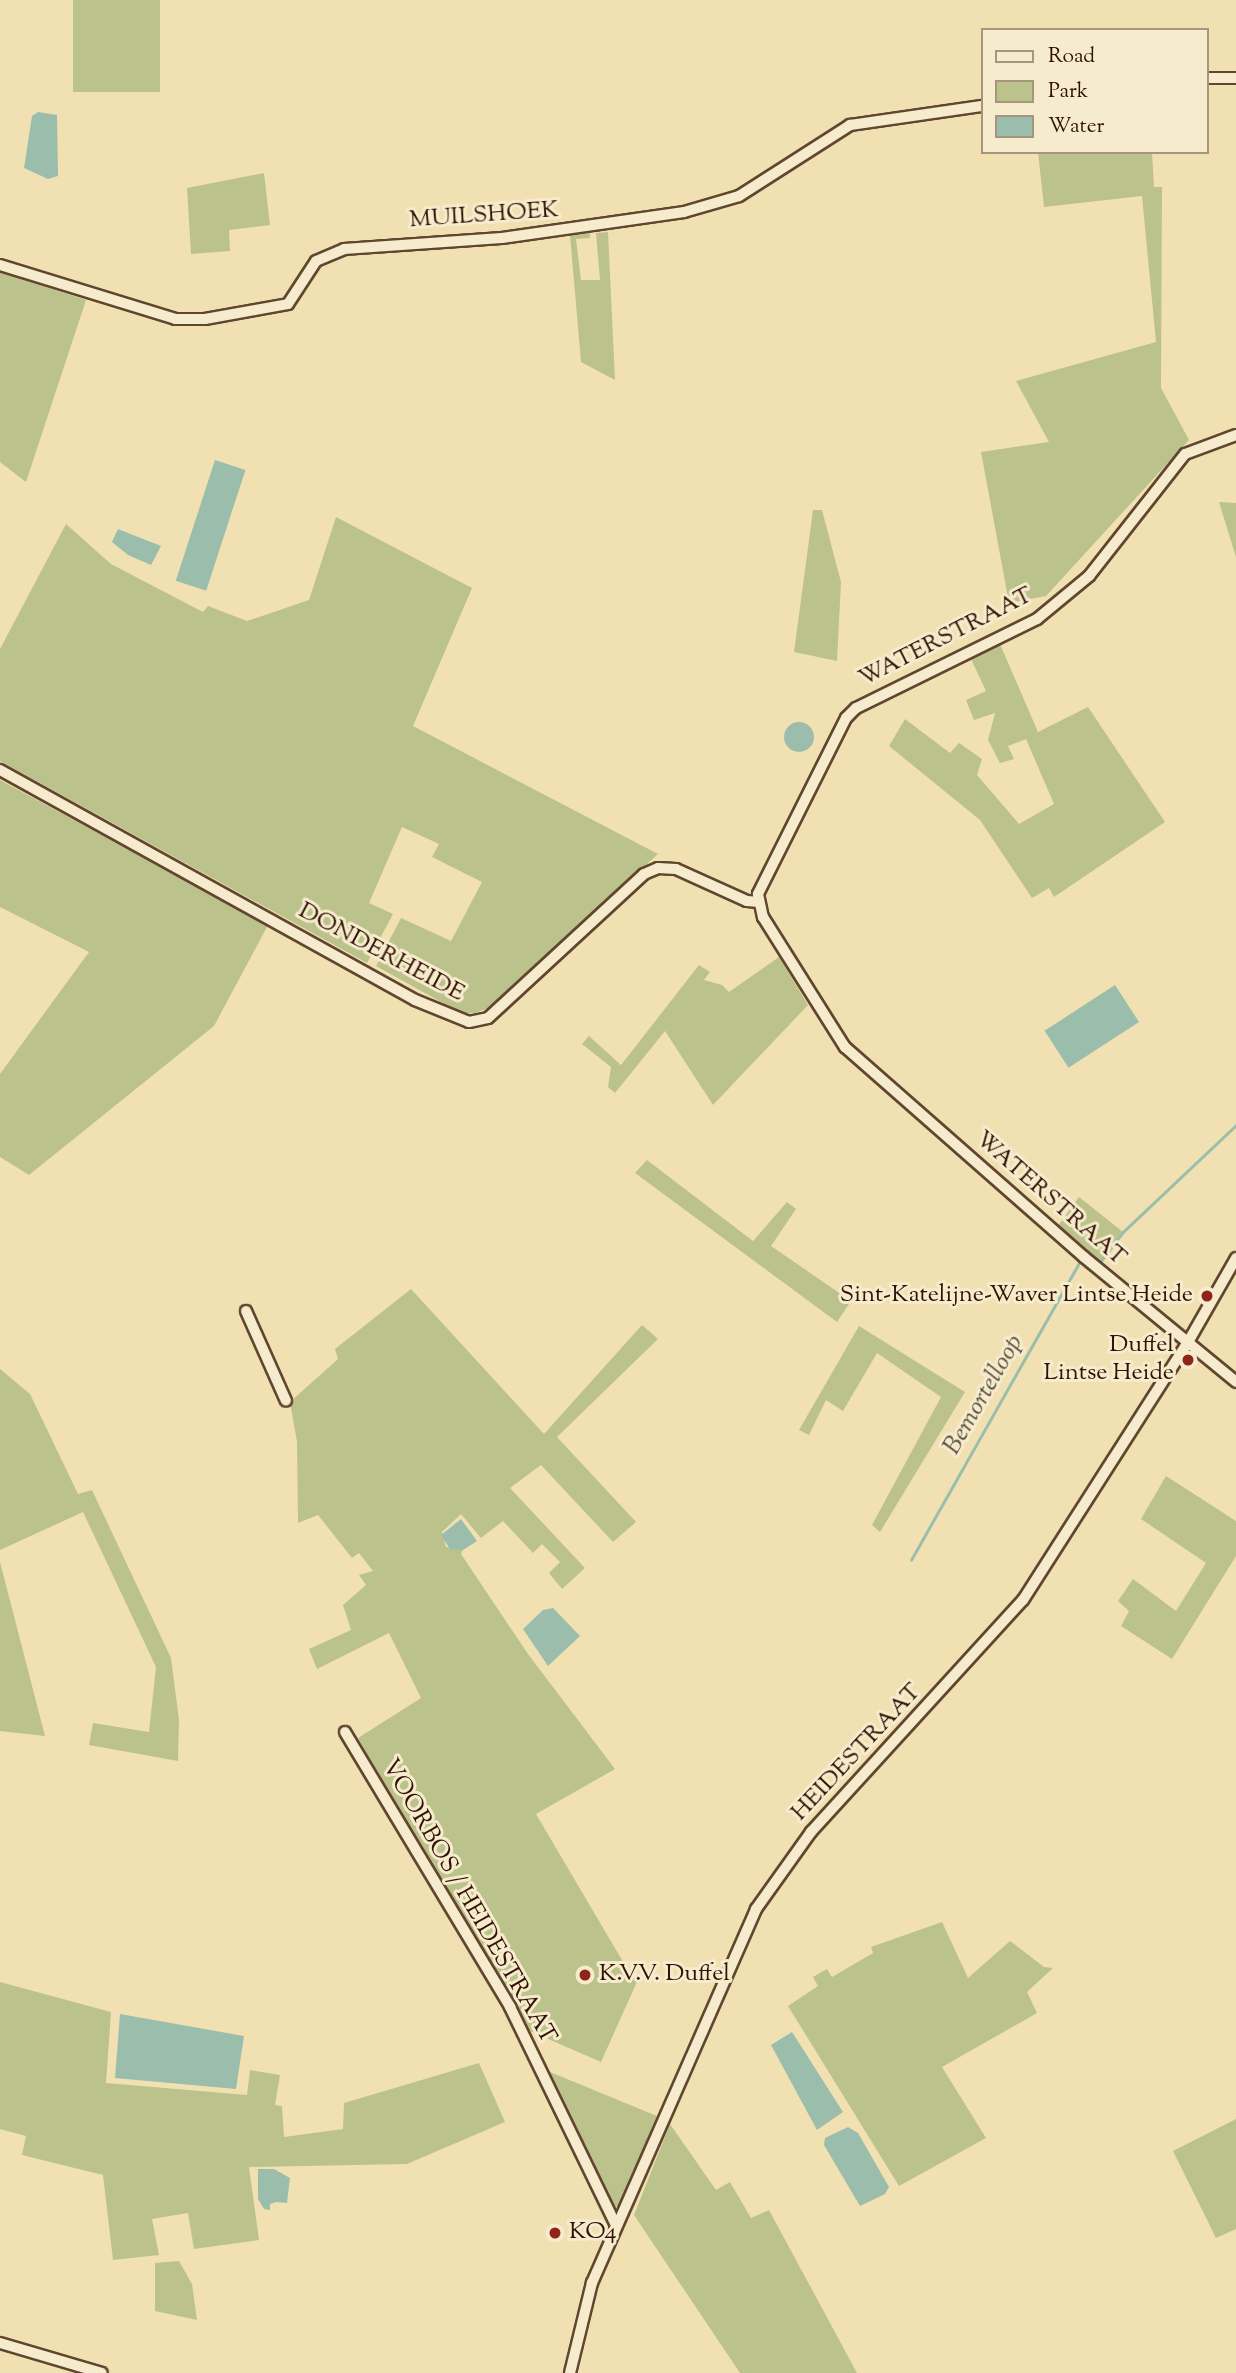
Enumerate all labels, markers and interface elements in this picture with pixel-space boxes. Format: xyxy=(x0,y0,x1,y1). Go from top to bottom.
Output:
legend xyxy=(981,28,1208,154)
text: Road xyxy=(1048,42,1095,72)
text: Park xyxy=(1048,77,1088,107)
text: Water xyxy=(1048,112,1104,142)
street label: MUILSHOEK xyxy=(408,196,560,236)
street label: WATERSTRAAT xyxy=(854,582,1038,694)
street label: DONDERHEIDE xyxy=(293,897,469,1009)
street label: WATERSTRAAT xyxy=(968,1125,1132,1273)
place label: Sint-Katelijne-Waver Lintse Heide xyxy=(840,1282,1193,1310)
marker: Sint-Katelijne-Waver Lintse Heide xyxy=(1199,1288,1215,1304)
water label: Bemortelloop xyxy=(937,1330,1031,1460)
place label: Duffel Lintse Heide xyxy=(1043,1332,1174,1388)
marker: Duffel Lintse Heide xyxy=(1180,1352,1196,1368)
street label: HEIDESTRAAT xyxy=(786,1678,928,1828)
street label: VOORBOS / HEIDESTRAAT xyxy=(375,1754,561,2050)
place label: K.V.V. Duffel xyxy=(599,1961,730,1989)
marker: K.V.V. Duffel xyxy=(577,1967,593,1983)
place label: KO4 xyxy=(569,2219,617,2247)
marker: KO4 xyxy=(547,2225,563,2241)

